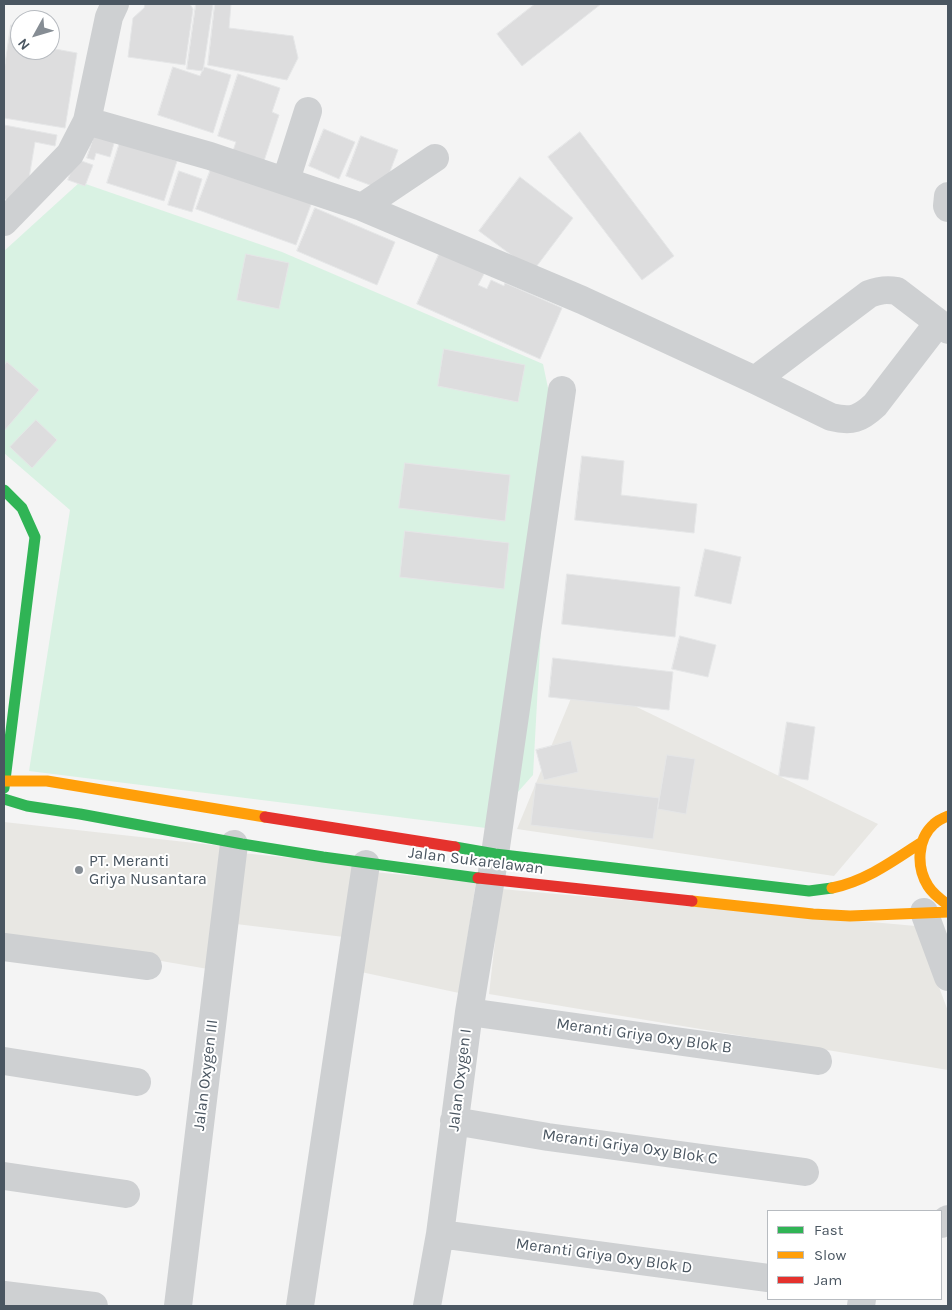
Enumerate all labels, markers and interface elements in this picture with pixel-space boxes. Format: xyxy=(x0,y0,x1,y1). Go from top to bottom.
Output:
north arrow xyxy=(10,10,60,60)
text: N xyxy=(14,35,34,53)
street label: Jalan Sukarelawan xyxy=(407,843,545,879)
place label: PT. Meranti Griya Nusantara xyxy=(89,851,207,889)
marker: PT. Meranti Griya Nusantara xyxy=(73,864,85,876)
street label: Meranti Griya Oxy Blok B xyxy=(555,1014,733,1058)
street label: Jalan Oxygen III xyxy=(190,1018,222,1132)
street label: Jalan Oxygen I xyxy=(444,1028,476,1132)
street label: Meranti Griya Oxy Blok C xyxy=(541,1125,719,1169)
legend xyxy=(767,1210,942,1300)
text: Fast xyxy=(814,1221,843,1239)
street label: Meranti Griya Oxy Blok D xyxy=(515,1234,693,1278)
text: Slow xyxy=(814,1246,846,1264)
text: Jam xyxy=(814,1271,842,1289)

